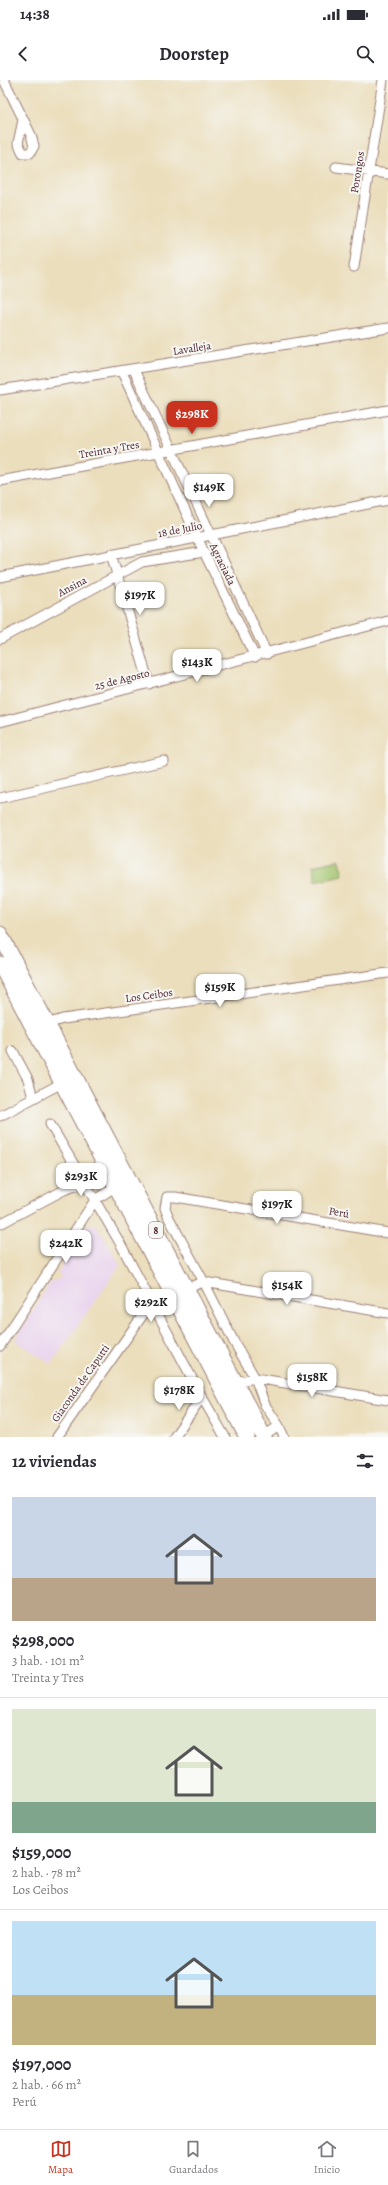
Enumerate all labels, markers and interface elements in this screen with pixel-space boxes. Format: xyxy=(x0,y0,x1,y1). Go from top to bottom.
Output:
text: 14:38 xyxy=(20,4,50,24)
text: Doorstep xyxy=(159,42,229,66)
icon: back xyxy=(12,43,34,65)
icon: search xyxy=(354,43,376,65)
street label: Porongos xyxy=(347,150,368,194)
street label: Lavalleja xyxy=(172,338,213,359)
pin: $298K xyxy=(164,401,220,435)
text: $298K xyxy=(175,405,209,422)
street label: Treinta y Tres xyxy=(78,437,140,462)
pin: $149K xyxy=(181,474,237,508)
text: $149K xyxy=(193,478,225,495)
street label: 18 de Julio xyxy=(157,518,204,541)
street label: Agraciada xyxy=(205,540,240,589)
street label: Ansina xyxy=(54,572,90,601)
pin: $197K xyxy=(112,582,168,616)
text: $197K xyxy=(125,586,155,603)
pin: $143K xyxy=(169,649,225,683)
text: $143K xyxy=(182,653,212,670)
street label: 25 de Agosto xyxy=(93,665,152,694)
pin: $159K xyxy=(192,974,248,1008)
text: $159K xyxy=(205,978,235,995)
street label: Los Ceibos xyxy=(124,985,174,1006)
pin: $293K xyxy=(53,1163,109,1197)
text: $293K xyxy=(65,1167,97,1184)
pin: $197K xyxy=(249,1191,305,1225)
text: $197K xyxy=(262,1195,292,1212)
street label: Perú xyxy=(327,1203,350,1222)
road number: 8 xyxy=(149,1222,163,1238)
pin: $242K xyxy=(38,1230,94,1264)
text: $242K xyxy=(49,1234,83,1251)
pin: $154K xyxy=(259,1272,315,1306)
text: $154K xyxy=(272,1276,302,1293)
pin: $292K xyxy=(123,1289,179,1323)
text: $292K xyxy=(134,1293,168,1310)
street label: Giaconda de Caputti xyxy=(48,1341,113,1425)
pin: $158K xyxy=(284,1364,340,1398)
text: $158K xyxy=(296,1368,328,1385)
pin: $178K xyxy=(151,1377,207,1411)
text: $178K xyxy=(163,1381,195,1398)
text: 12 viviendas xyxy=(12,1450,97,1473)
icon: filters xyxy=(354,1450,376,1472)
icon: home xyxy=(158,1523,230,1595)
text: $298,000 xyxy=(12,1629,74,1652)
text: 3 hab. · 101 m² xyxy=(12,1652,84,1669)
text: Treinta y Tres xyxy=(12,1669,84,1686)
icon: home xyxy=(158,1735,230,1807)
text: $159,000 xyxy=(12,1841,71,1864)
text: 2 hab. · 78 m² xyxy=(12,1864,81,1881)
text: Los Ceibos xyxy=(12,1881,69,1898)
icon: home xyxy=(158,1947,230,2019)
text: $197,000 xyxy=(12,2053,71,2076)
text: 2 hab. · 66 m² xyxy=(12,2076,81,2093)
text: Perú xyxy=(12,2093,36,2110)
tab: Mapa xyxy=(48,2138,73,2177)
tab: Guardados xyxy=(169,2138,218,2177)
tab: Inicio xyxy=(314,2138,340,2177)

